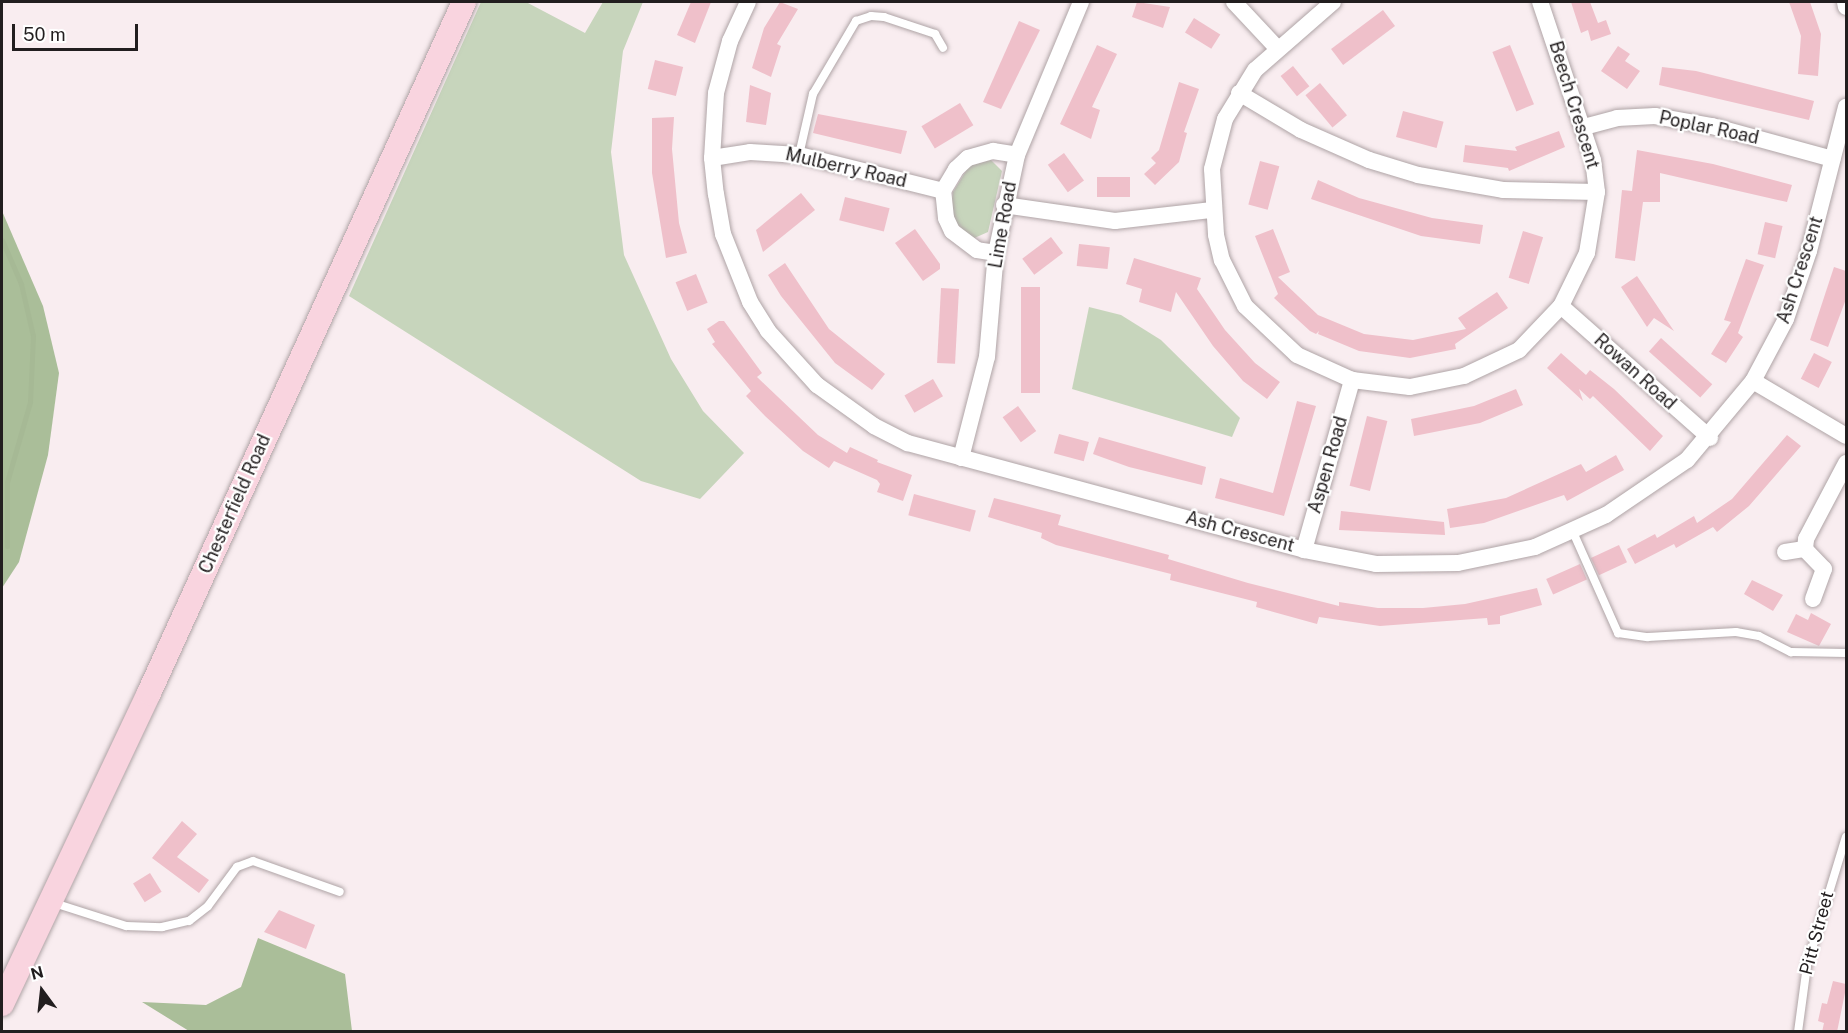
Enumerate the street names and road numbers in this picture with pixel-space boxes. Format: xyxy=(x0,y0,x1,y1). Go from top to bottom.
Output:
street label: Beech Crescent xyxy=(1544,39,1604,171)
street label: Poplar Road xyxy=(1657,107,1761,149)
street label: Mulberry Road xyxy=(783,144,909,192)
street label: Lime Road xyxy=(985,180,1021,270)
street label: Ash Crescent xyxy=(1772,213,1828,327)
street label: Rowan Road xyxy=(1589,329,1681,415)
street label: Aspen Road xyxy=(1304,414,1352,516)
street label: Chesterfield Road xyxy=(195,431,275,577)
street label: Ash Crescent xyxy=(1183,507,1297,557)
street label: Pitt Street xyxy=(1795,889,1839,977)

